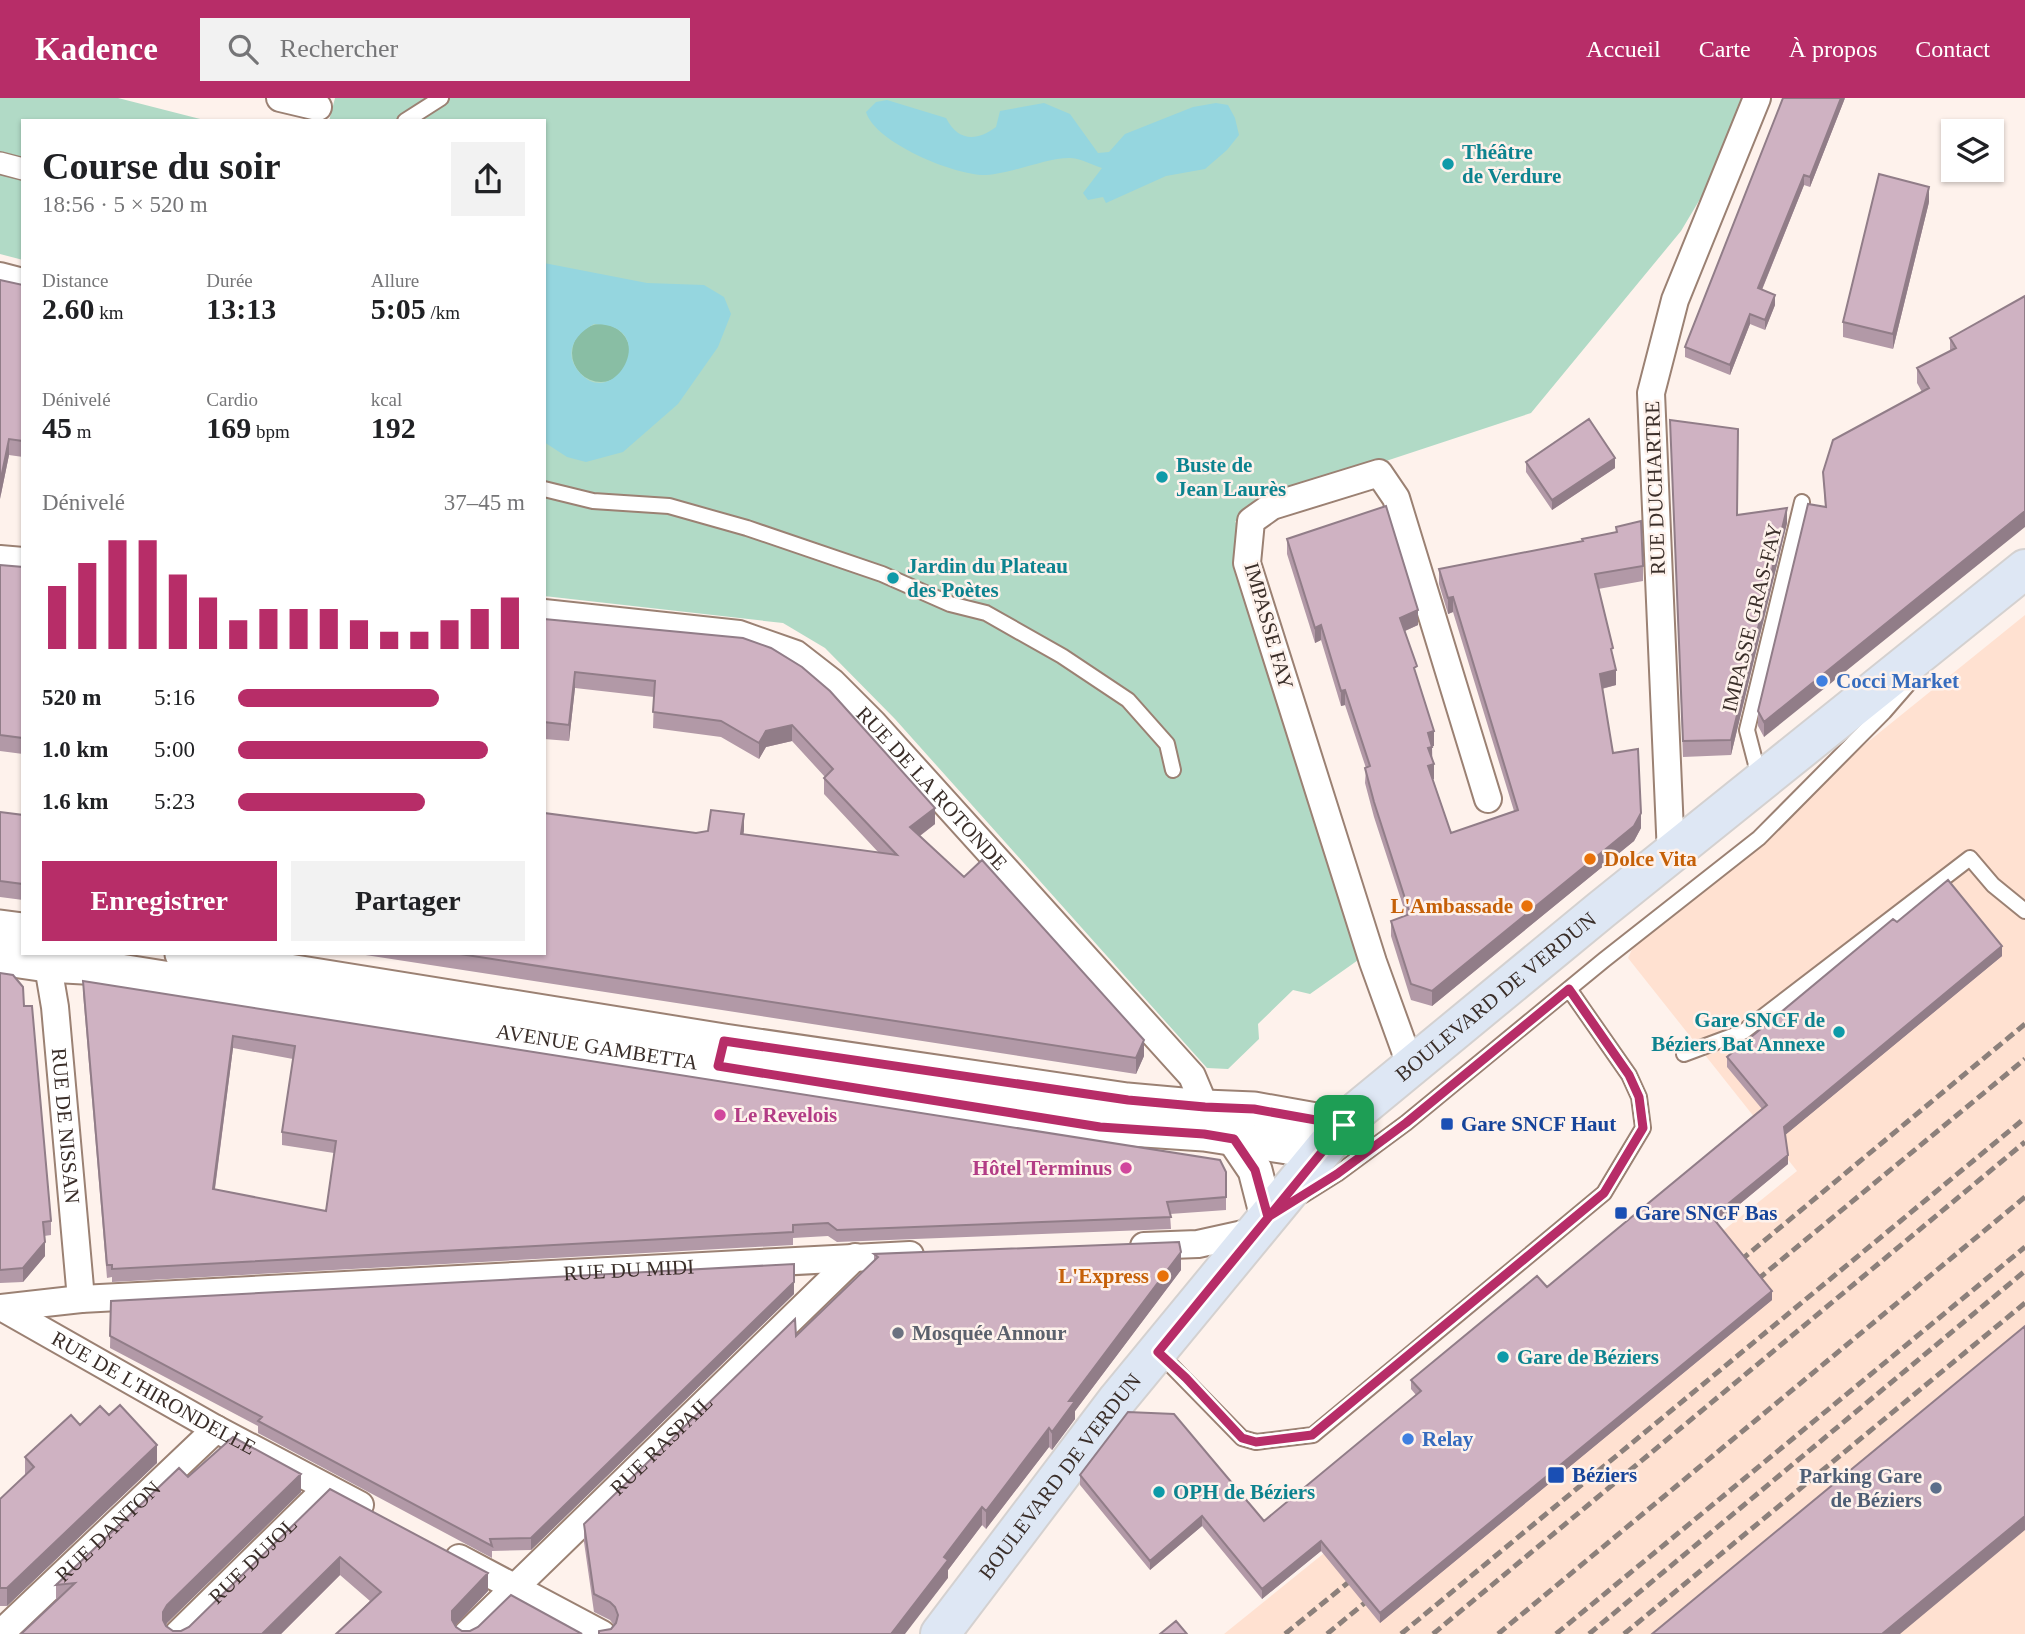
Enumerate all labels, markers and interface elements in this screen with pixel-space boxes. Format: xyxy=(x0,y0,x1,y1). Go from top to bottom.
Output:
search box xyxy=(200,18,690,81)
icon: search xyxy=(224,30,262,68)
text: Kadence xyxy=(35,31,158,67)
text: Rechercher xyxy=(280,34,398,63)
text: Accueil xyxy=(1586,36,1661,62)
text: Carte xyxy=(1699,36,1751,62)
text: À propos xyxy=(1789,36,1877,62)
text: Contact xyxy=(1915,36,1990,62)
map controls xyxy=(1941,119,2004,182)
button: layers xyxy=(1941,119,2004,182)
place label: Théâtre de Verdure xyxy=(1462,140,1561,188)
button: share xyxy=(451,142,525,216)
text: Course du soir xyxy=(42,145,281,187)
marker: Théâtre de Verdure xyxy=(1440,156,1456,172)
text: 18:56 · 5 × 520 m xyxy=(42,192,208,217)
text: Distance xyxy=(42,270,108,291)
text: Durée xyxy=(206,270,253,291)
text: Allure xyxy=(371,270,419,291)
text: 2.60 xyxy=(42,292,95,325)
text: 13:13 xyxy=(206,292,276,325)
text: 5:05 xyxy=(371,292,426,325)
text: km xyxy=(95,302,124,323)
text: /km xyxy=(426,302,460,323)
text: Dénivelé xyxy=(42,389,111,410)
text: Cardio xyxy=(206,389,258,410)
text: kcal xyxy=(371,389,402,410)
street label: RUE DUCHARTRE xyxy=(1640,400,1670,576)
text: 45 xyxy=(42,411,72,444)
text: 169 xyxy=(206,411,251,444)
text: 192 xyxy=(371,411,416,444)
text: m xyxy=(72,421,92,442)
text: bpm xyxy=(251,421,290,442)
place label: Buste de Jean Laurès xyxy=(1176,453,1286,501)
marker: Buste de Jean Laurès xyxy=(1154,469,1170,485)
text: Dénivelé xyxy=(42,490,125,515)
text: 37–45 m xyxy=(444,490,525,515)
street label: IMPASSE GRAS-FAY xyxy=(1717,521,1787,715)
place label: Jardin du Plateau des Poètes xyxy=(907,554,1068,602)
street label: IMPASSE FAY xyxy=(1239,560,1299,692)
marker: Jardin du Plateau des Poètes xyxy=(885,570,901,586)
place label: Cocci Market xyxy=(1836,669,1959,693)
marker: Cocci Market xyxy=(1814,673,1830,689)
text: 520 m xyxy=(42,685,101,710)
text: 5:16 xyxy=(154,685,195,710)
street label: RUE DE LA ROTONDE xyxy=(851,701,1012,875)
text: 1.0 km xyxy=(42,737,108,762)
text: 5:00 xyxy=(154,737,195,762)
text: 1.6 km xyxy=(42,789,108,814)
text: 5:23 xyxy=(154,789,195,814)
place label: Dolce Vita xyxy=(1604,847,1697,871)
marker: Dolce Vita xyxy=(1582,851,1598,867)
button: Enregistrer xyxy=(42,861,277,941)
button: Partager xyxy=(291,861,525,941)
place label: L'Ambassade xyxy=(1390,894,1513,918)
marker: L'Ambassade xyxy=(1519,898,1535,914)
street label: BOULEVARD DE VERDUN xyxy=(1391,907,1601,1086)
place label: Gare SNCF de Béziers Bat Annexe xyxy=(1651,1008,1825,1056)
street label: AVENUE GAMBETTA xyxy=(495,1019,701,1075)
marker: Gare SNCF de Béziers Bat Annexe xyxy=(1831,1024,1847,1040)
street label: RUE DE NISSAN xyxy=(47,1047,84,1205)
pin xyxy=(1314,1095,1374,1155)
place label: Le Revelois xyxy=(734,1103,837,1127)
icon: arrive xyxy=(1325,1106,1363,1144)
marker: Le Revelois xyxy=(712,1107,728,1123)
place label: Gare SNCF Haut xyxy=(1461,1112,1616,1136)
marker: Gare SNCF Haut xyxy=(1439,1116,1455,1132)
place label: Hôtel Terminus xyxy=(973,1156,1112,1180)
marker: Hôtel Terminus xyxy=(1118,1160,1134,1176)
place label: Gare SNCF Bas xyxy=(1635,1201,1777,1225)
marker: Gare SNCF Bas xyxy=(1613,1205,1629,1221)
street label: RUE DU MIDI xyxy=(563,1254,695,1285)
place label: L'Express xyxy=(1058,1264,1149,1288)
marker: L'Express xyxy=(1155,1268,1171,1284)
place label: Mosquée Annour xyxy=(912,1321,1067,1345)
marker: Mosquée Annour xyxy=(890,1325,906,1341)
street label: RUE DE L'HIRONDELLE xyxy=(47,1326,260,1460)
place label: Gare de Béziers xyxy=(1517,1345,1659,1369)
marker: Gare de Béziers xyxy=(1495,1349,1511,1365)
street label: BOULEVARD DE VERDUN xyxy=(974,1369,1146,1584)
street label: RUE RASPAIL xyxy=(605,1390,717,1500)
place label: Relay xyxy=(1422,1427,1474,1451)
marker: Relay xyxy=(1400,1431,1416,1447)
place label: Béziers xyxy=(1572,1463,1637,1487)
place label: Parking Gare de Béziers xyxy=(1799,1464,1922,1512)
marker: Béziers xyxy=(1546,1465,1566,1485)
street label: RUE DANTON xyxy=(51,1476,166,1587)
place label: OPH de Béziers xyxy=(1173,1480,1315,1504)
marker: Parking Gare de Béziers xyxy=(1928,1480,1944,1496)
marker: OPH de Béziers xyxy=(1151,1484,1167,1500)
street label: RUE DUJOL xyxy=(204,1512,302,1609)

